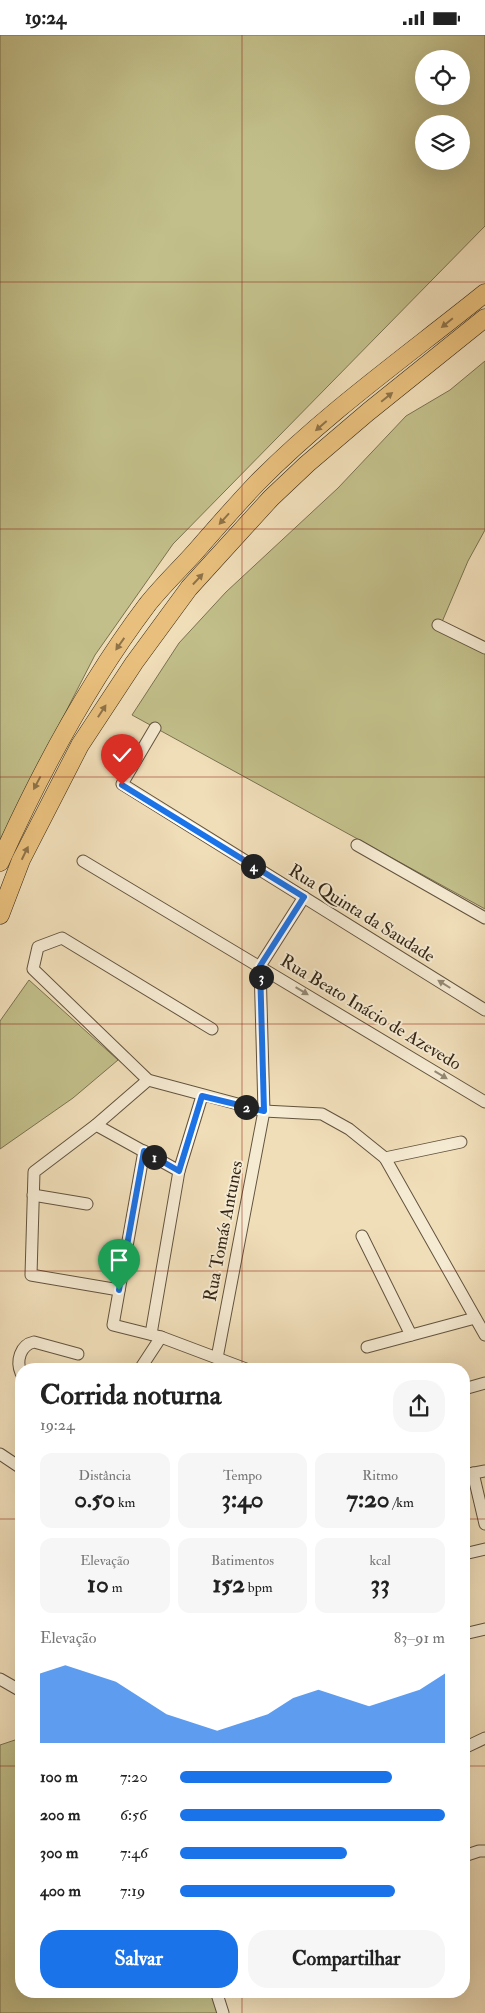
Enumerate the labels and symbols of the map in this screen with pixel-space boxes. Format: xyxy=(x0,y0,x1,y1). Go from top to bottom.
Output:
one-way arrow xyxy=(441,318,454,329)
one-way arrow xyxy=(380,392,393,403)
one-way arrow xyxy=(314,420,327,431)
one-way arrow xyxy=(218,513,230,525)
one-way arrow xyxy=(192,574,204,586)
one-way arrow xyxy=(115,637,125,651)
one-way arrow xyxy=(98,704,107,717)
pin xyxy=(101,734,143,785)
one-way arrow xyxy=(33,776,41,791)
one-way arrow xyxy=(21,846,29,860)
pin: 4 xyxy=(240,853,266,879)
street label: Rua Quinta da Saudade xyxy=(284,859,440,968)
street label: Rua Beato Inácio de Azevedo xyxy=(276,949,466,1076)
pin: 3 xyxy=(248,965,274,989)
one-way arrow xyxy=(437,979,450,989)
one-way arrow xyxy=(295,986,308,996)
one-way arrow xyxy=(434,1071,447,1080)
pin: 2 xyxy=(234,1095,258,1119)
pin: 1 xyxy=(142,1145,166,1169)
street label: Rua Tomás Antunes xyxy=(199,1159,248,1303)
pin xyxy=(98,1239,140,1290)

